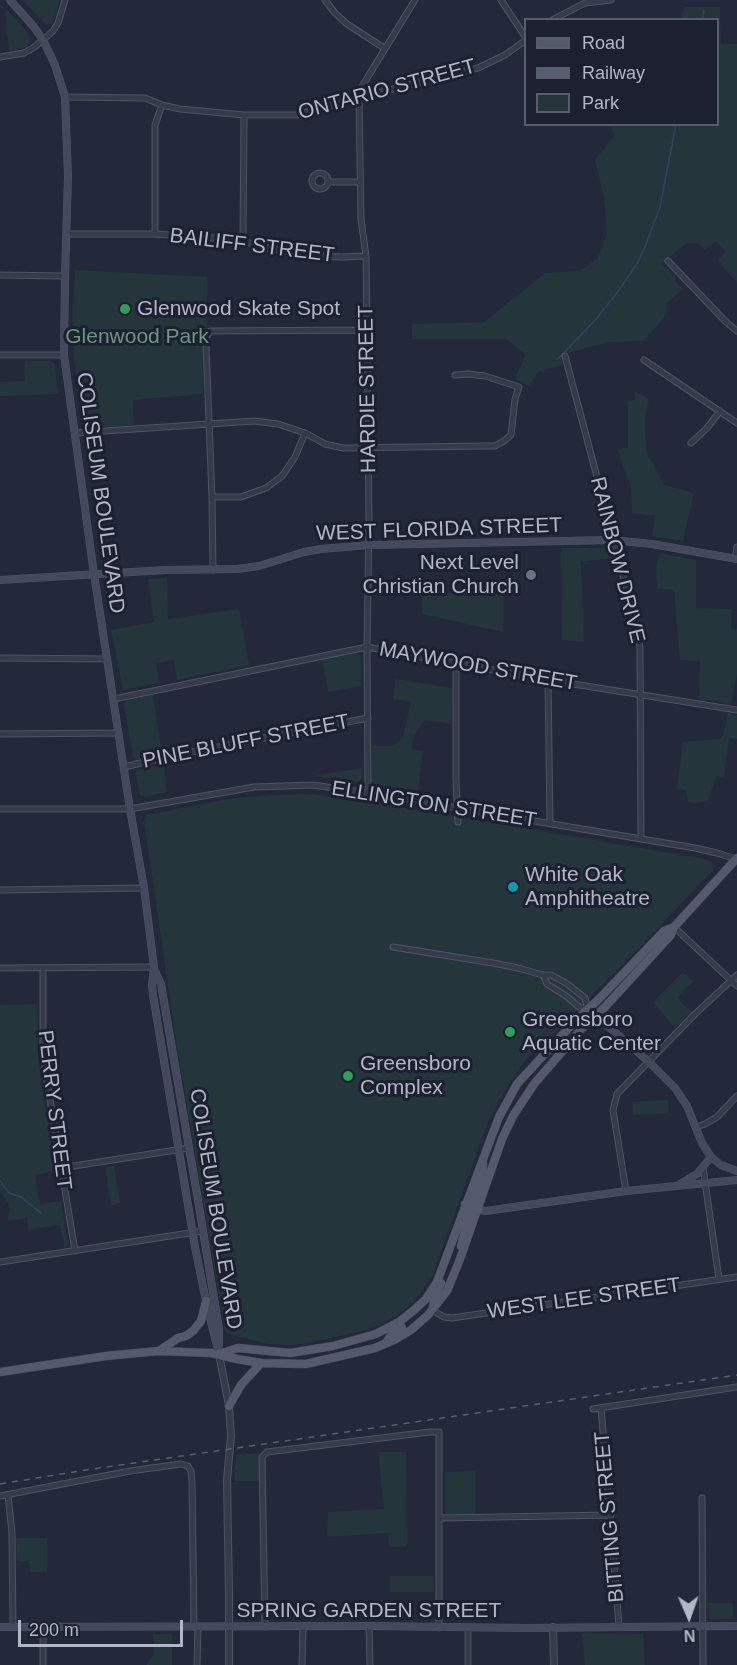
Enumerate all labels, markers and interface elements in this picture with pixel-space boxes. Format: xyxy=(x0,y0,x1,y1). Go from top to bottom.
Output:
legend xyxy=(524,18,719,126)
text: Road xyxy=(582,33,625,53)
street label: ONTARIO STREET xyxy=(295,54,479,126)
text: Railway xyxy=(582,63,645,83)
text: Park xyxy=(582,93,619,113)
street label: BAILIFF STREET xyxy=(168,223,336,269)
place label: Glenwood Skate Spot xyxy=(137,296,340,322)
marker: Glenwood Skate Spot xyxy=(118,302,132,316)
street label: HARDIE STREET xyxy=(354,305,382,473)
park label: Glenwood Park xyxy=(65,324,209,350)
street label: COLISEUM BOULEVARD xyxy=(71,371,129,615)
street label: RAINBOW DRIVE xyxy=(584,474,650,646)
street label: WEST FLORIDA STREET xyxy=(316,513,562,547)
place label: Next Level Christian Church xyxy=(363,550,519,600)
marker: Next Level Christian Church xyxy=(524,568,538,582)
street label: MAYWOOD STREET xyxy=(377,637,579,697)
street label: PINE BLUFF STREET xyxy=(141,710,351,774)
street label: ELLINGTON STREET xyxy=(330,776,538,834)
place label: White Oak Amphitheatre xyxy=(525,862,650,912)
marker: White Oak Amphitheatre xyxy=(506,880,520,894)
place label: Greensboro Aquatic Center xyxy=(522,1007,661,1057)
marker: Greensboro Aquatic Center xyxy=(503,1025,517,1039)
street label: PERRY STREET xyxy=(32,1029,76,1191)
place label: Greensboro Complex xyxy=(360,1051,471,1101)
marker: Greensboro Complex xyxy=(341,1069,355,1083)
street label: COLISEUM BOULEVARD xyxy=(184,1087,246,1331)
street label: WEST LEE STREET xyxy=(486,1273,682,1325)
street label: BITTING STREET xyxy=(590,1430,630,1604)
north arrow xyxy=(659,1587,719,1647)
street label: SPRING GARDEN STREET xyxy=(237,1598,501,1624)
scale bar xyxy=(21,1608,186,1646)
text: 200 m xyxy=(29,1620,79,1640)
text: N xyxy=(684,1627,696,1644)

